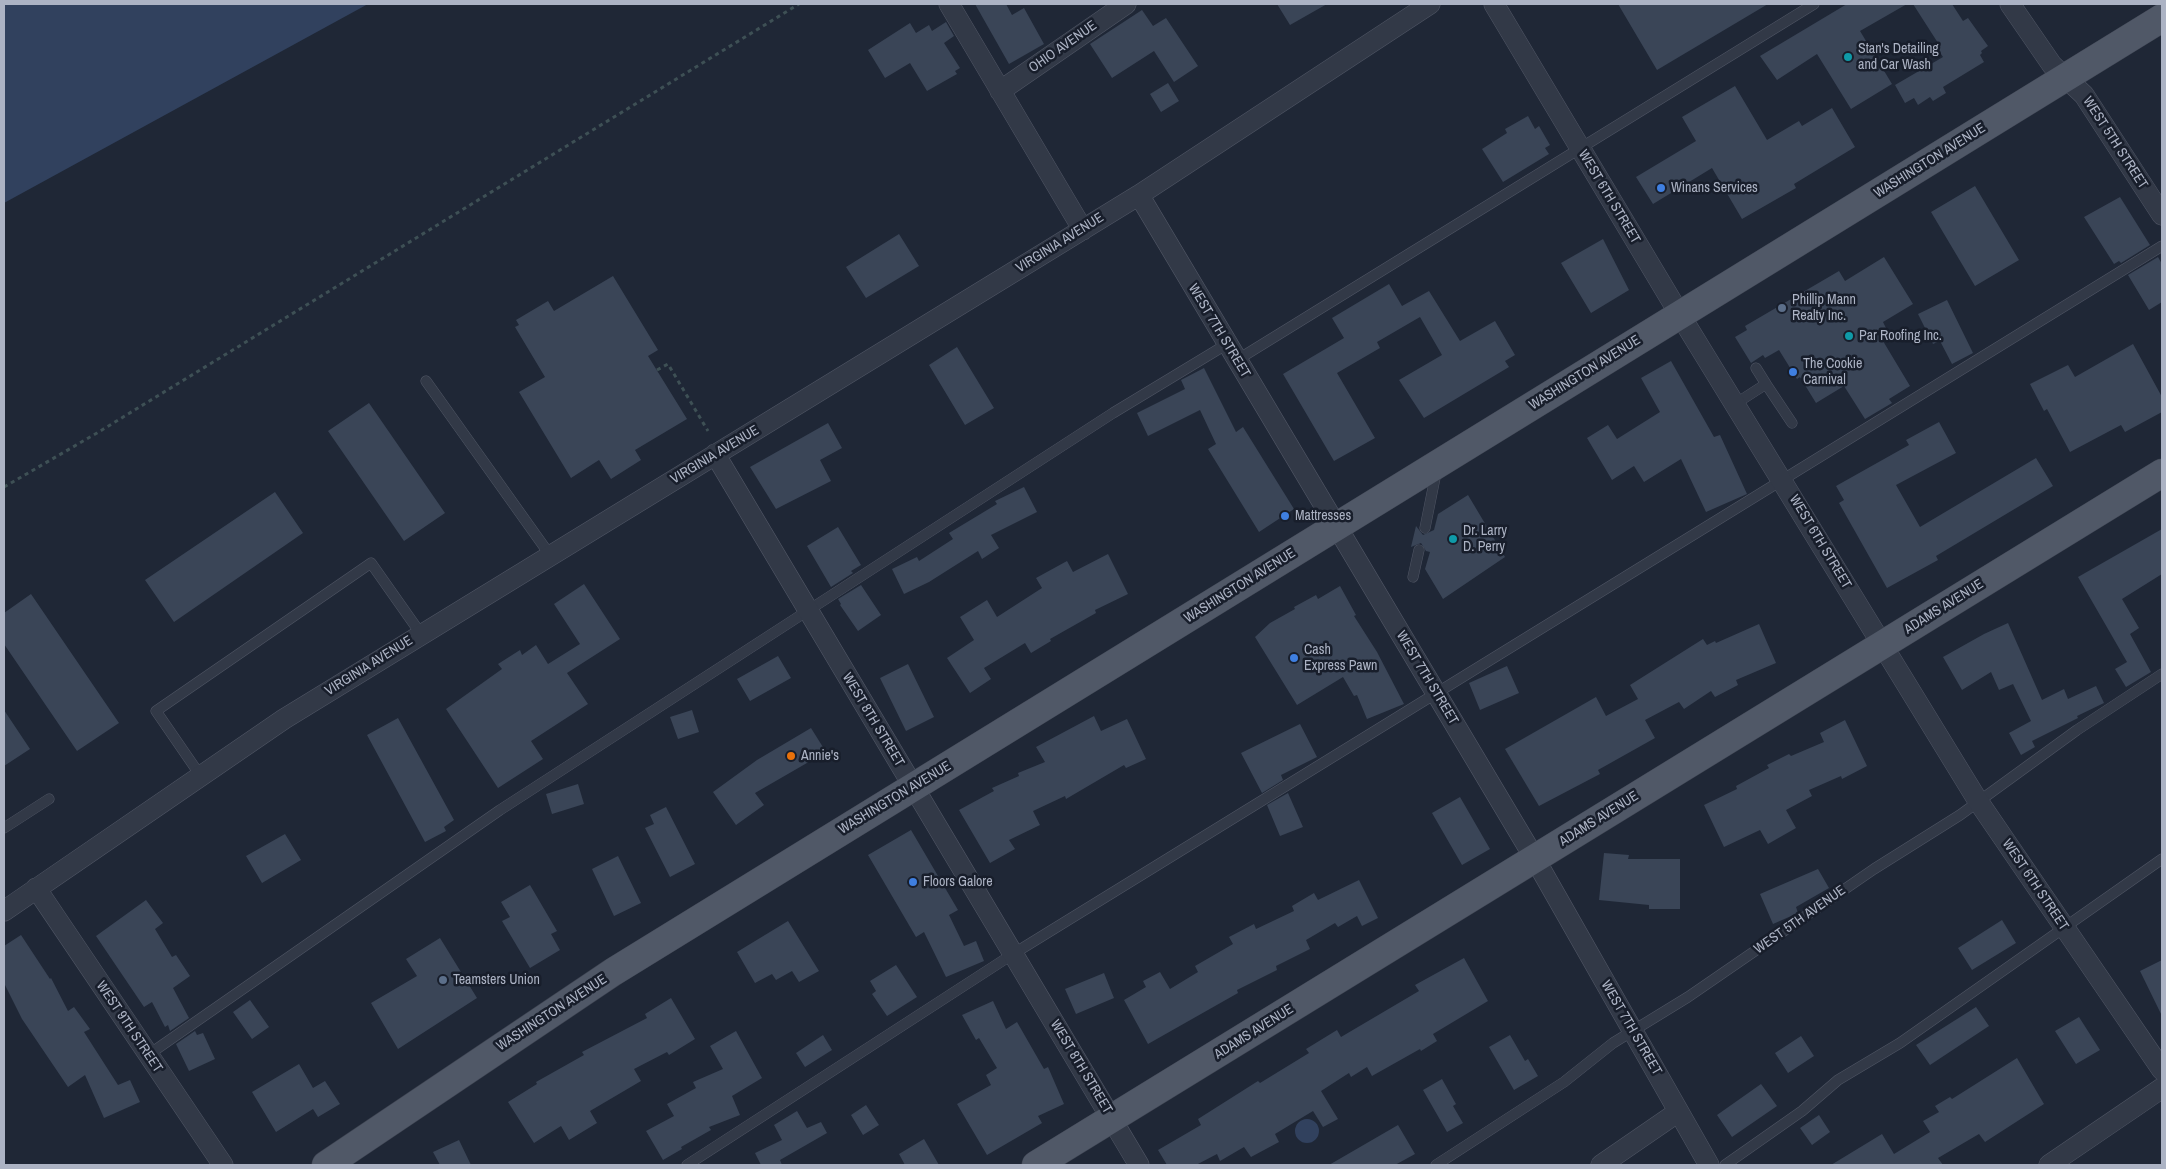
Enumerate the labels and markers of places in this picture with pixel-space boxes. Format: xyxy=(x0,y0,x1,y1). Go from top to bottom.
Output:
place label: Stan's Detailing and Car Wash xyxy=(1858,41,1939,74)
marker: Stan's Detailing and Car Wash xyxy=(1842,51,1854,63)
place label: Winans Services xyxy=(1671,180,1758,196)
marker: Winans Services xyxy=(1655,182,1667,194)
place label: Phillip Mann Realty Inc. xyxy=(1792,292,1856,324)
marker: Phillip Mann Realty Inc. xyxy=(1776,302,1788,314)
place label: Par Roofing Inc. xyxy=(1859,328,1942,344)
marker: Par Roofing Inc. xyxy=(1843,330,1855,342)
place label: The Cookie Carnival xyxy=(1803,356,1862,388)
marker: The Cookie Carnival xyxy=(1787,366,1799,378)
place label: Mattresses xyxy=(1295,508,1351,524)
marker: Mattresses xyxy=(1279,510,1291,522)
place label: Dr. Larry D. Perry xyxy=(1463,523,1507,556)
marker: Dr. Larry D. Perry xyxy=(1447,533,1459,545)
place label: Cash Express Pawn xyxy=(1304,642,1377,674)
marker: Cash Express Pawn xyxy=(1288,652,1300,664)
place label: Annie's xyxy=(801,748,839,764)
marker: Annie's xyxy=(785,750,797,762)
place label: Floors Galore xyxy=(923,874,993,890)
marker: Floors Galore xyxy=(907,876,919,888)
place label: Teamsters Union xyxy=(453,972,540,988)
marker: Teamsters Union xyxy=(437,974,449,986)

